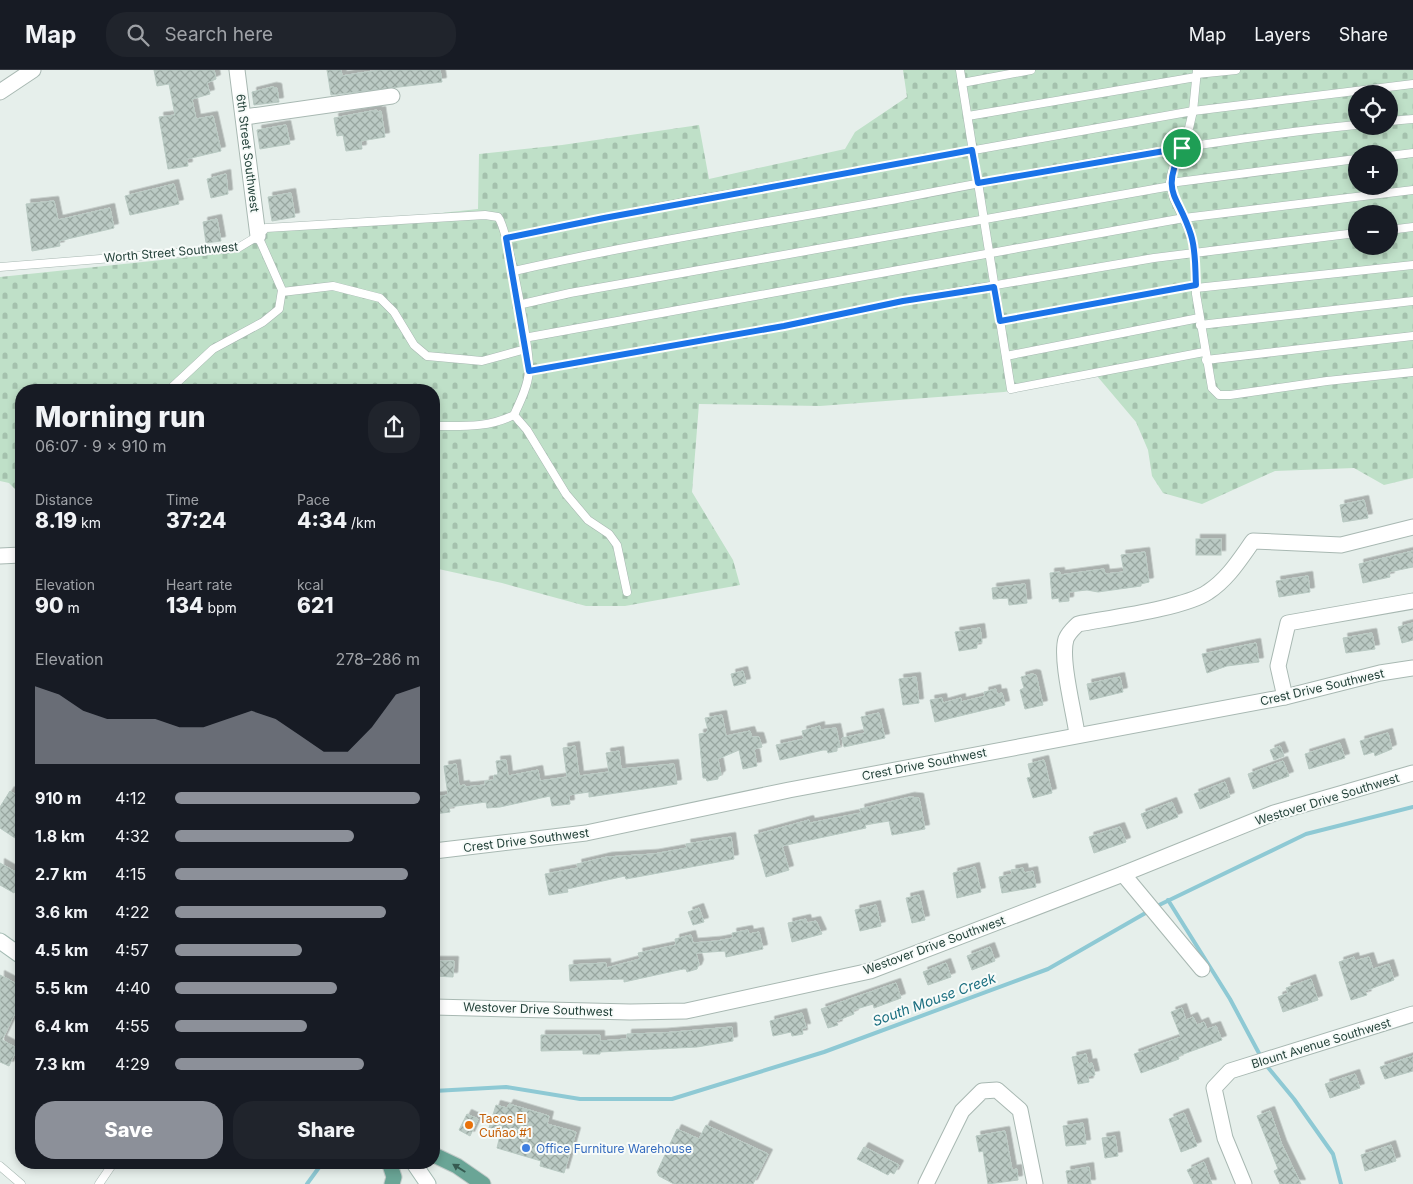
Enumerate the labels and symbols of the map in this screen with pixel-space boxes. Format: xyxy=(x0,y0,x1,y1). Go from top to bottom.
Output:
street label: 6th Street Southwest xyxy=(233,93,263,213)
pin xyxy=(1161,127,1203,169)
street label: Worth Street Southwest xyxy=(103,239,239,265)
street label: Crest Drive Southwest xyxy=(1259,665,1385,709)
street label: Crest Drive Southwest xyxy=(860,745,988,783)
street label: Westover Drive Southwest xyxy=(1253,770,1401,828)
street label: Crest Drive Southwest xyxy=(462,825,590,855)
street label: Westover Drive Southwest xyxy=(861,912,1007,978)
water label: South Mouse Creek xyxy=(870,969,998,1029)
street label: Westover Drive Southwest xyxy=(463,999,613,1019)
street label: Blount Avenue Southwest xyxy=(1250,1015,1393,1071)
place label: Tacos El Cuñao #1 xyxy=(479,1111,532,1140)
marker: Tacos El Cuñao #1 xyxy=(463,1119,475,1131)
place label: Office Furniture Warehouse xyxy=(536,1141,692,1156)
marker: Office Furniture Warehouse xyxy=(520,1142,532,1154)
one-way arrow xyxy=(453,1163,466,1173)

